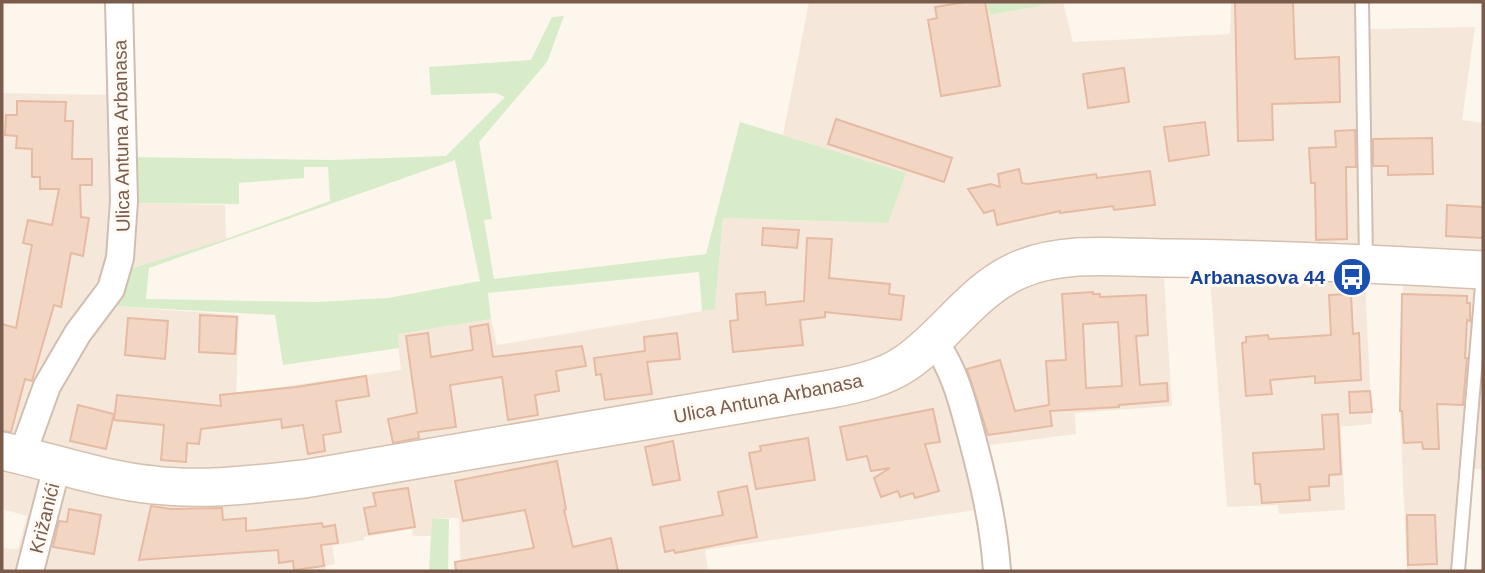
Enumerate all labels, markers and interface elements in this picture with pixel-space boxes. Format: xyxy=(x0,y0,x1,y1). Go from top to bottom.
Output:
street label: Ulica Antuna Arbanasa xyxy=(109,39,134,232)
bus stop icon: Arbanasova 44 xyxy=(1331,256,1373,298)
place label: Arbanasova 44 xyxy=(1190,267,1325,288)
street label: Ulica Antuna Arbanasa xyxy=(672,370,865,427)
street label: Križanići xyxy=(26,481,63,556)

